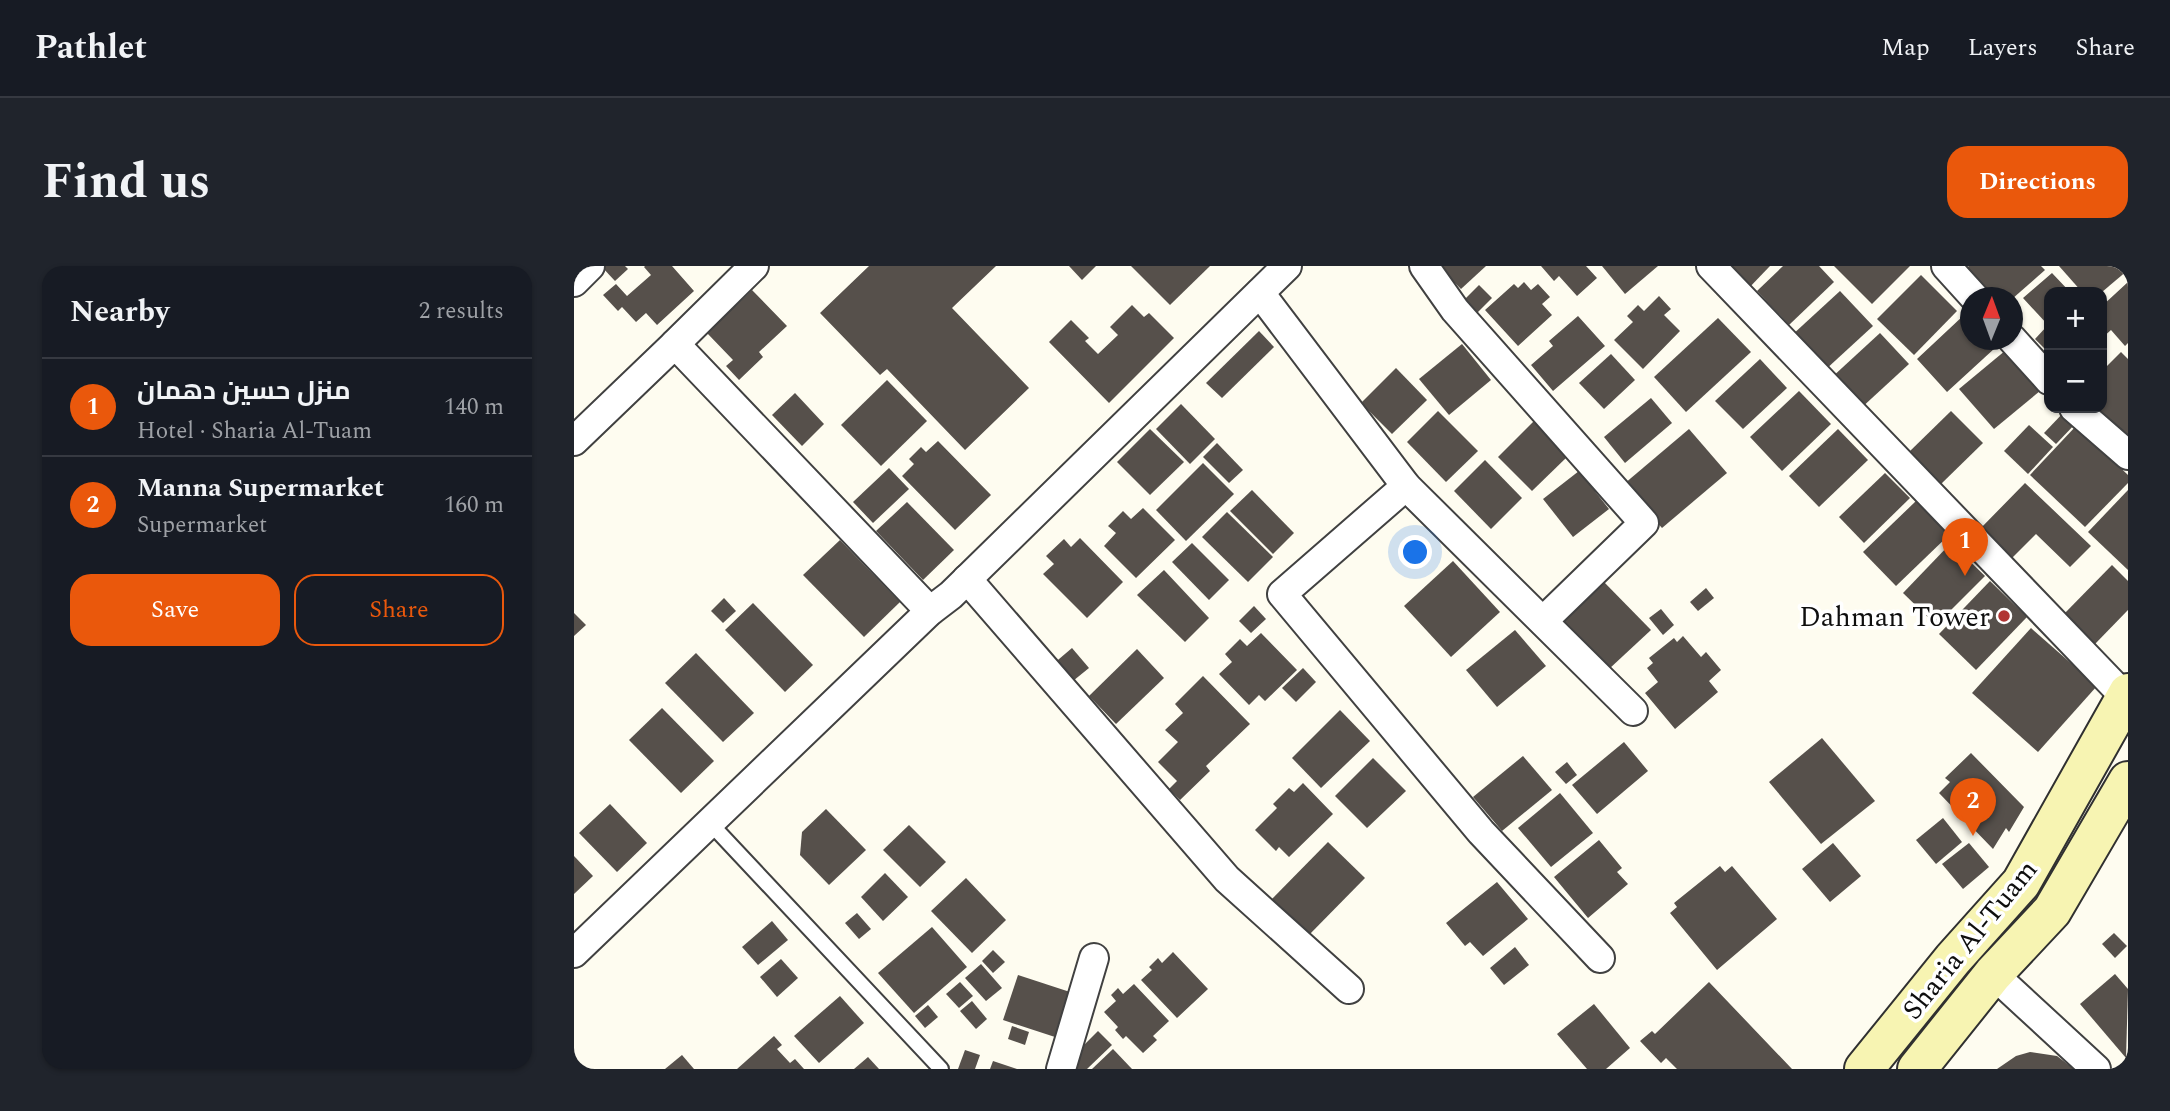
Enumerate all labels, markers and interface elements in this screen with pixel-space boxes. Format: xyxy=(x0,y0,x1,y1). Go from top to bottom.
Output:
text: Pathlet xyxy=(35,23,147,73)
text: Map xyxy=(1881,30,1930,66)
text: Layers xyxy=(1968,30,2038,66)
text: Share xyxy=(2076,30,2135,66)
text: Find us xyxy=(42,145,210,220)
button: Directions xyxy=(1947,146,2128,218)
north arrow xyxy=(1960,287,2023,350)
map controls xyxy=(2044,287,2107,413)
button: + xyxy=(2044,287,2107,350)
text: Nearby xyxy=(70,289,169,335)
text: 2 results xyxy=(419,294,504,329)
button: − xyxy=(2044,350,2107,413)
text: منزل حسين دهمان xyxy=(137,371,351,411)
text: 1 xyxy=(87,390,99,425)
text: 140 m xyxy=(444,390,504,425)
text: Hotel · Sharia Al-Tuam xyxy=(137,414,372,449)
text: Manna Supermarket xyxy=(137,468,384,508)
text: 2 xyxy=(87,488,99,523)
text: 160 m xyxy=(444,488,504,523)
text: Supermarket xyxy=(137,508,267,543)
pin: 1 xyxy=(1942,518,1988,576)
your location xyxy=(1398,535,1432,569)
button: Save xyxy=(70,574,280,646)
button: Share xyxy=(294,574,504,646)
place label: Dahman Tower xyxy=(1799,596,1990,639)
marker: Dahman Tower xyxy=(1996,608,2012,624)
pin: 2 xyxy=(1950,778,1996,836)
street label: Sharia Al-Tuam xyxy=(1892,850,2048,1030)

